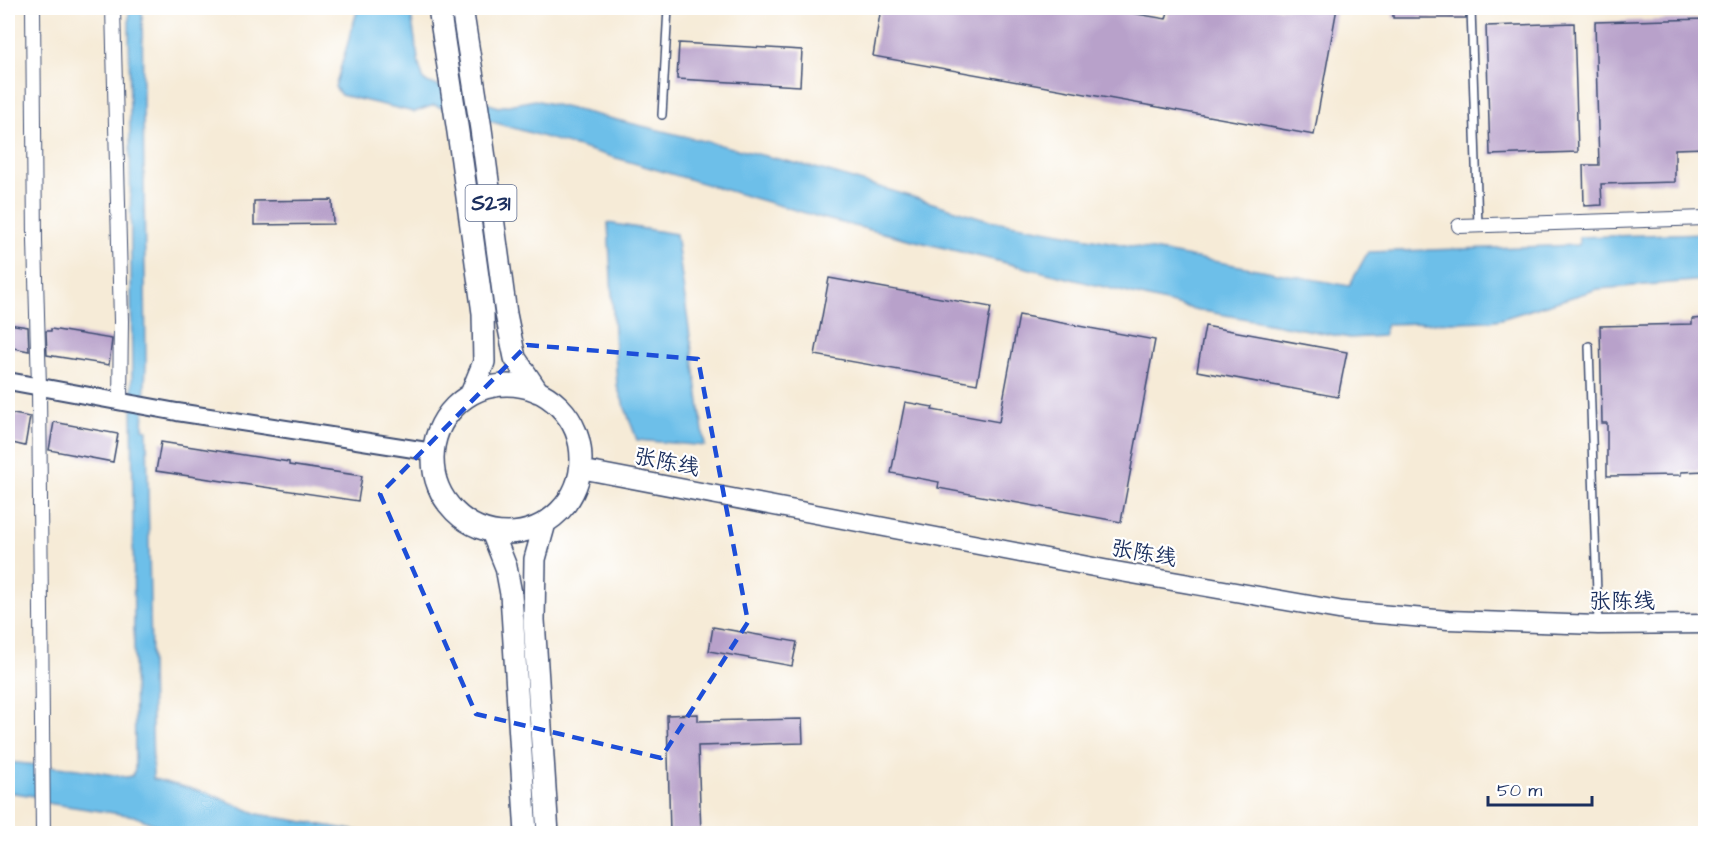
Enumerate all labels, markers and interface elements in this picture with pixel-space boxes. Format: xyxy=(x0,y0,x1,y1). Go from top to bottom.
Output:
road number: S231 xyxy=(466,185,516,221)
street label: 张陈线 xyxy=(631,441,702,484)
street label: 张陈线 xyxy=(1109,532,1179,574)
street label: 张陈线 xyxy=(1589,586,1655,617)
scale bar xyxy=(1488,769,1592,807)
text: 50 m xyxy=(1497,778,1542,803)

